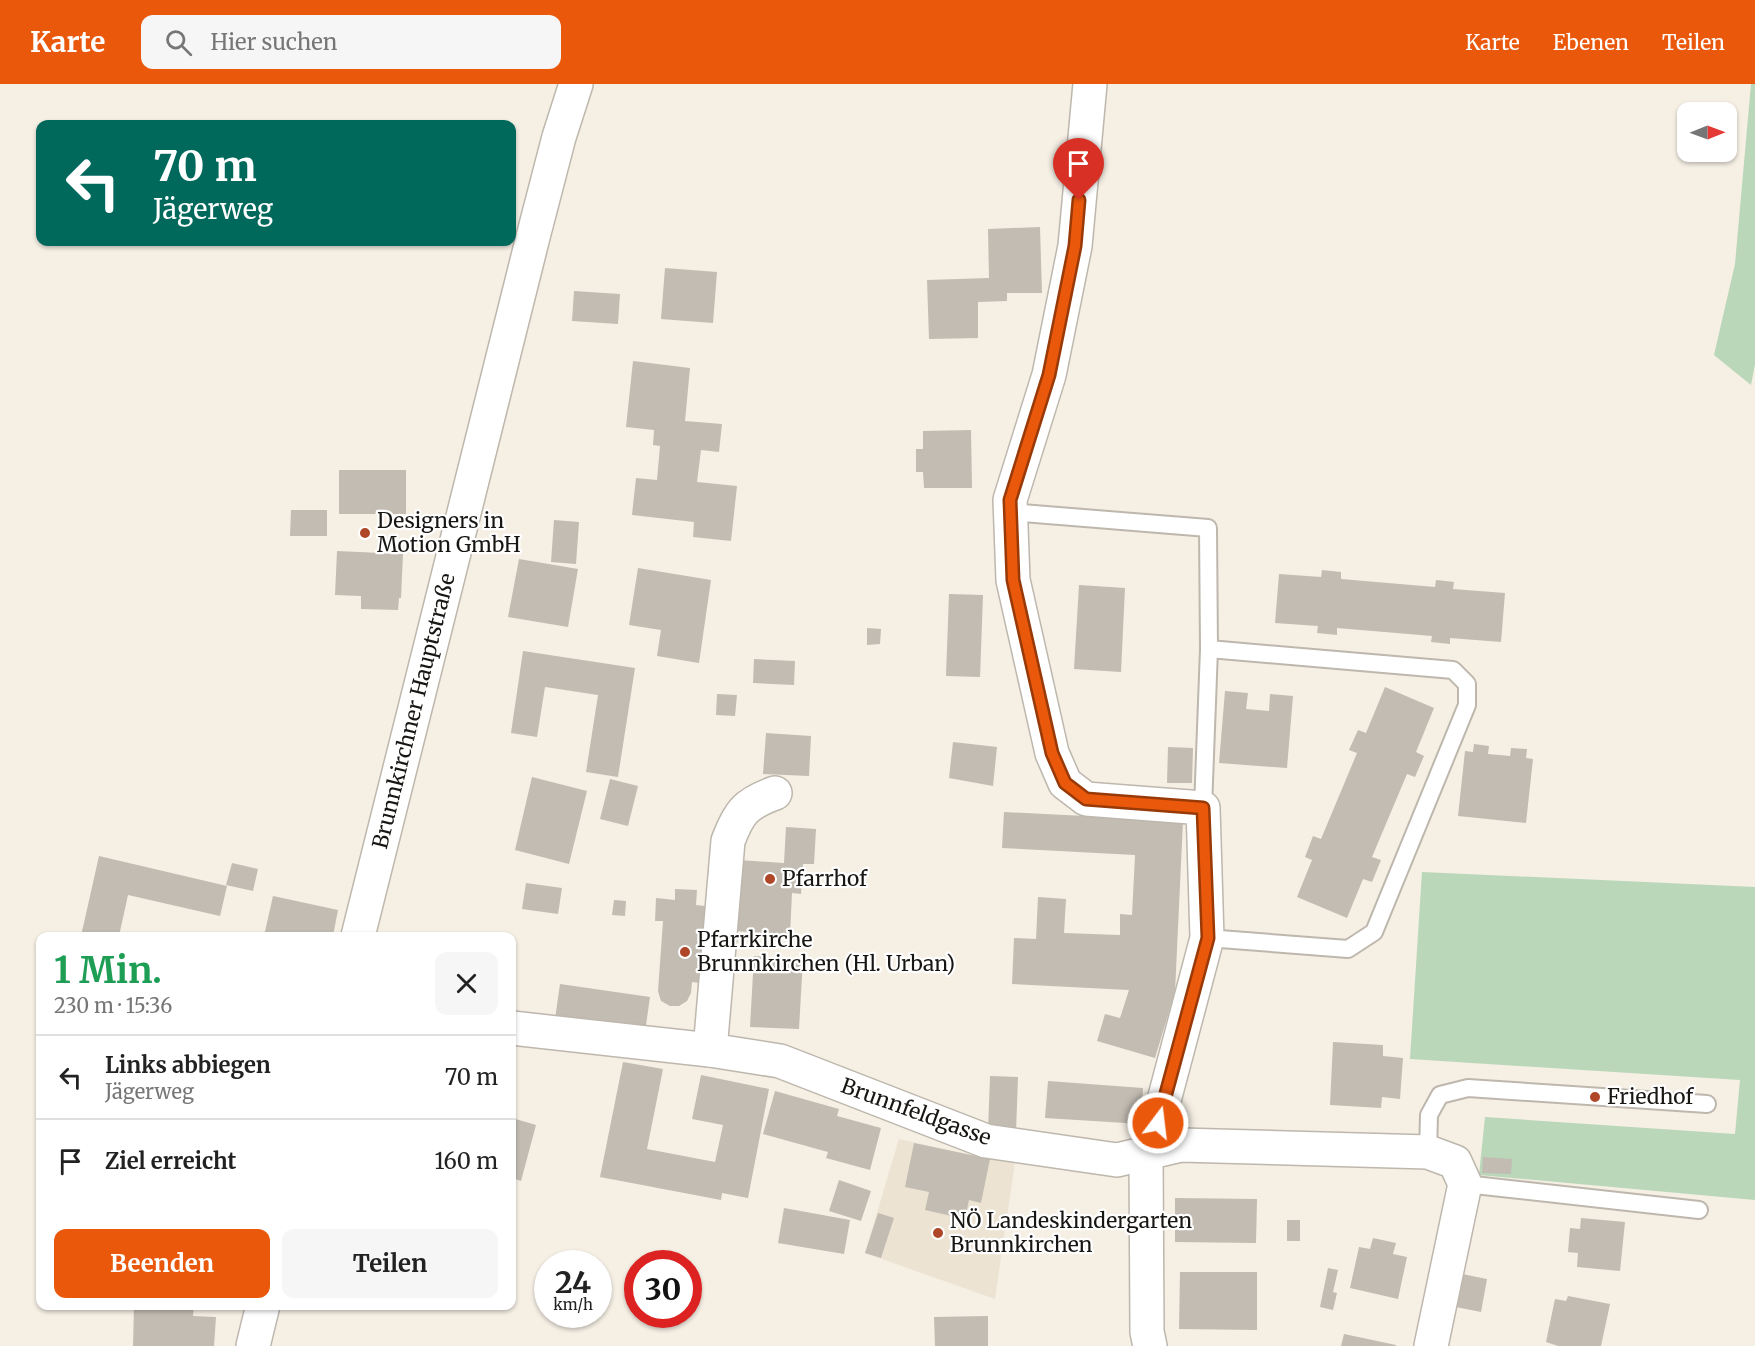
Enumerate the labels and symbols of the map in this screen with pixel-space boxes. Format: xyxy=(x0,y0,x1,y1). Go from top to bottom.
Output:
north arrow xyxy=(1677,102,1737,162)
pin xyxy=(1053,138,1104,200)
place label: Designers in Motion GmbH xyxy=(377,507,521,558)
marker: Designers in Motion GmbH xyxy=(358,526,372,540)
street label: Brunnkirchner Hauptstraße xyxy=(366,570,461,851)
place label: Pfarrhof xyxy=(782,865,868,892)
marker: Pfarrhof xyxy=(763,872,777,886)
place label: Pfarrkirche Brunnkirchen (Hl. Urban) xyxy=(697,926,955,977)
marker: Pfarrkirche Brunnkirchen (Hl. Urban) xyxy=(678,945,692,959)
street label: Brunnfeldgasse xyxy=(837,1072,995,1151)
place label: Friedhof xyxy=(1607,1083,1694,1110)
marker: Friedhof xyxy=(1588,1090,1602,1104)
position arrow xyxy=(1126,1091,1190,1155)
place label: NÖ Landeskindergarten Brunnkirchen xyxy=(950,1207,1192,1258)
marker: NÖ Landeskindergarten Brunnkirchen xyxy=(931,1226,945,1240)
speed limit sign: 30 xyxy=(624,1250,702,1328)

